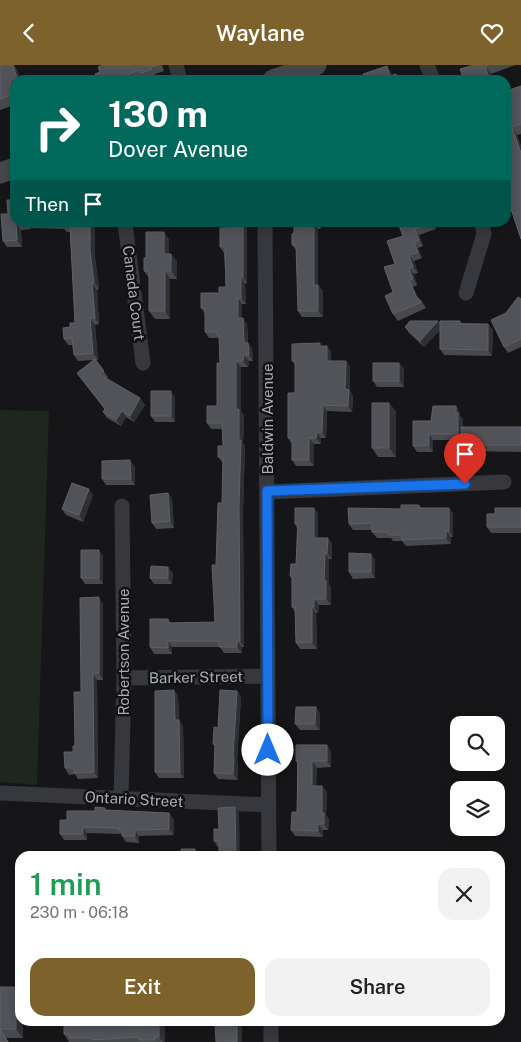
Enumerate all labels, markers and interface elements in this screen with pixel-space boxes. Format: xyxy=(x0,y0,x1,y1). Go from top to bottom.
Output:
icon: back xyxy=(15,19,43,47)
icon: heart xyxy=(478,19,506,47)
text: Waylane xyxy=(216,20,305,46)
text: 130 m xyxy=(108,94,208,135)
icon: right xyxy=(25,95,90,160)
text: Dover Avenue xyxy=(108,136,248,162)
icon: arrive xyxy=(79,190,107,218)
text: Then xyxy=(25,193,69,215)
street label: Canada Court xyxy=(120,245,148,342)
street label: Baldwin Avenue xyxy=(259,364,276,474)
pin xyxy=(444,433,486,484)
icon: arrive xyxy=(451,440,479,468)
street label: Robertson Avenue xyxy=(115,588,132,716)
street label: Barker Street xyxy=(149,668,243,686)
map controls xyxy=(450,716,505,836)
button: search xyxy=(450,716,505,771)
position arrow xyxy=(241,723,293,775)
button: layers xyxy=(450,781,505,836)
street label: Ontario Street xyxy=(84,788,184,810)
text: 1 min xyxy=(30,866,101,902)
button: close xyxy=(438,868,490,920)
text: 230 m · 06:18 xyxy=(30,903,129,922)
button: Exit xyxy=(30,958,255,1016)
button: Share xyxy=(265,958,490,1016)

